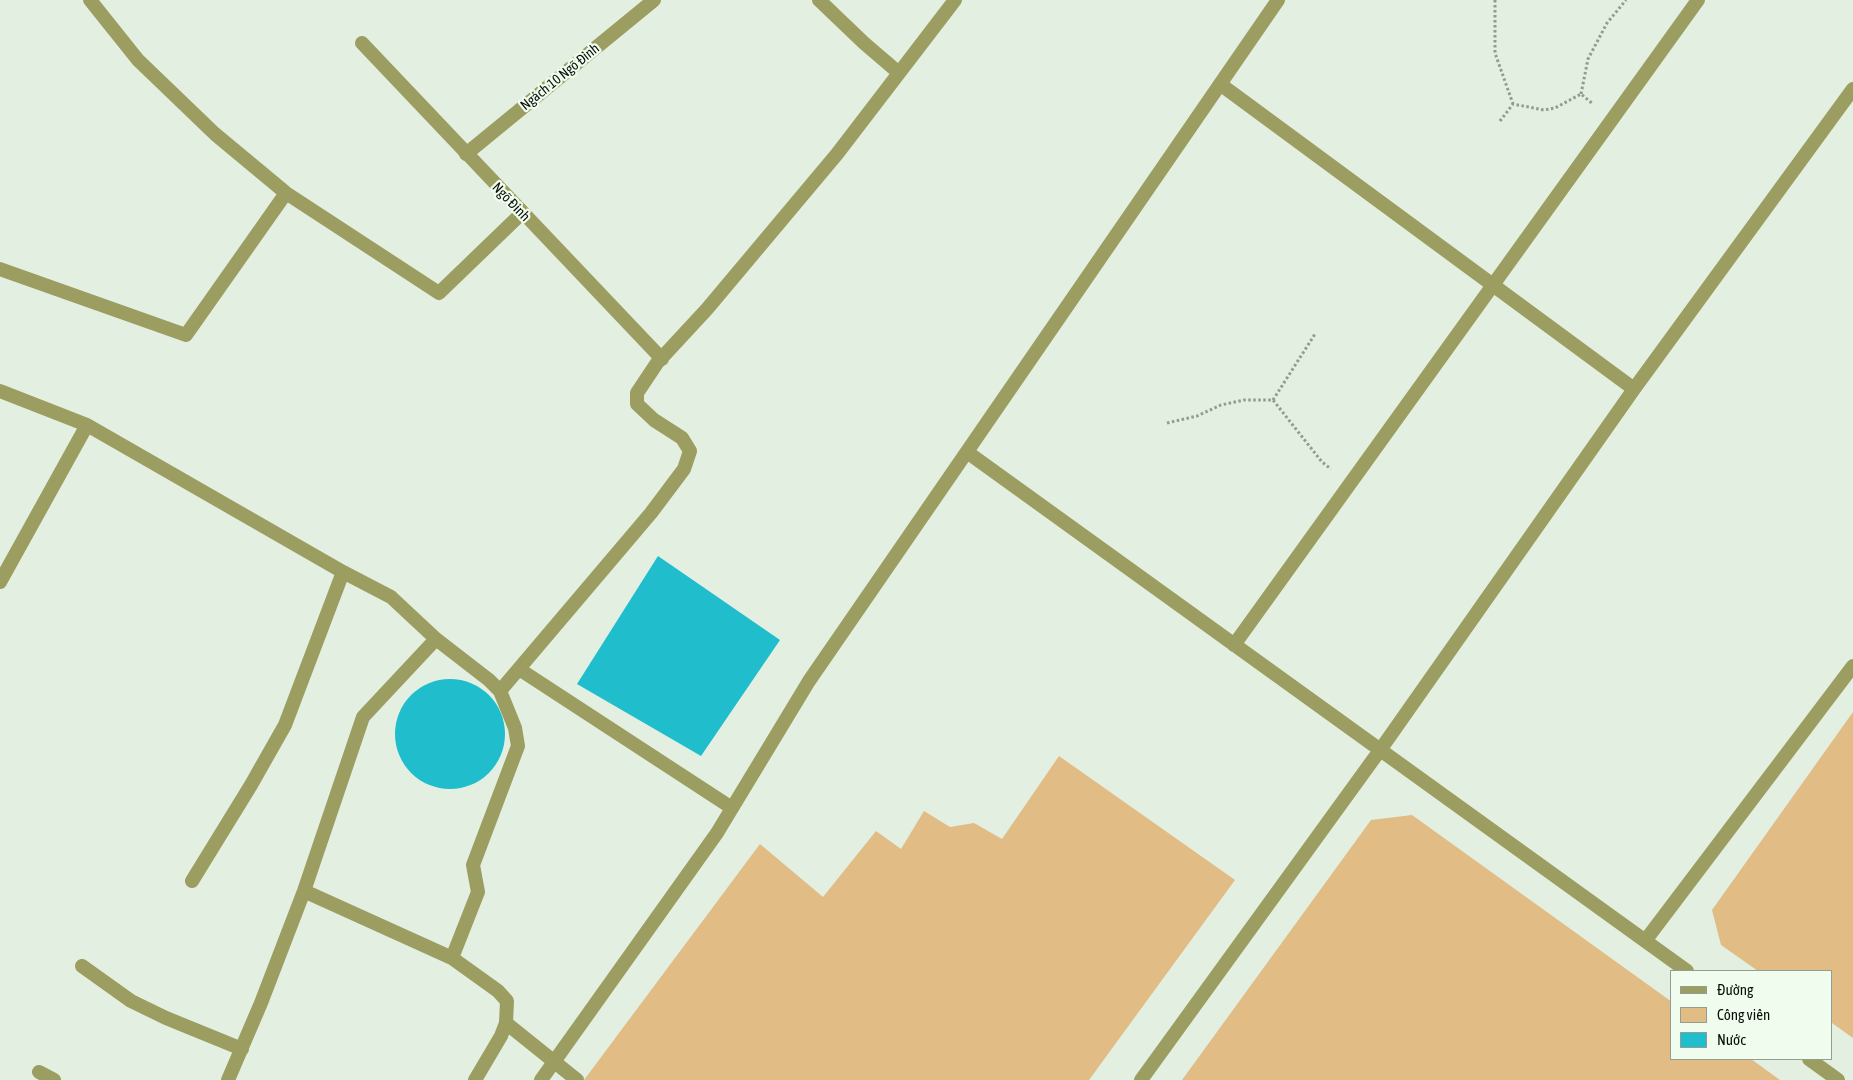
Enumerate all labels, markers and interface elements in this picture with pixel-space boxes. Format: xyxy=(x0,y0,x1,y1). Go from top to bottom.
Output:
street label: Ngách 10 Ngõ Đình xyxy=(517,40,603,114)
street label: Ngõ Đình xyxy=(489,179,533,225)
legend xyxy=(1670,970,1833,1060)
text: Đường xyxy=(1717,981,1753,998)
text: Công viên xyxy=(1717,1006,1770,1023)
text: Nước xyxy=(1717,1031,1746,1048)

